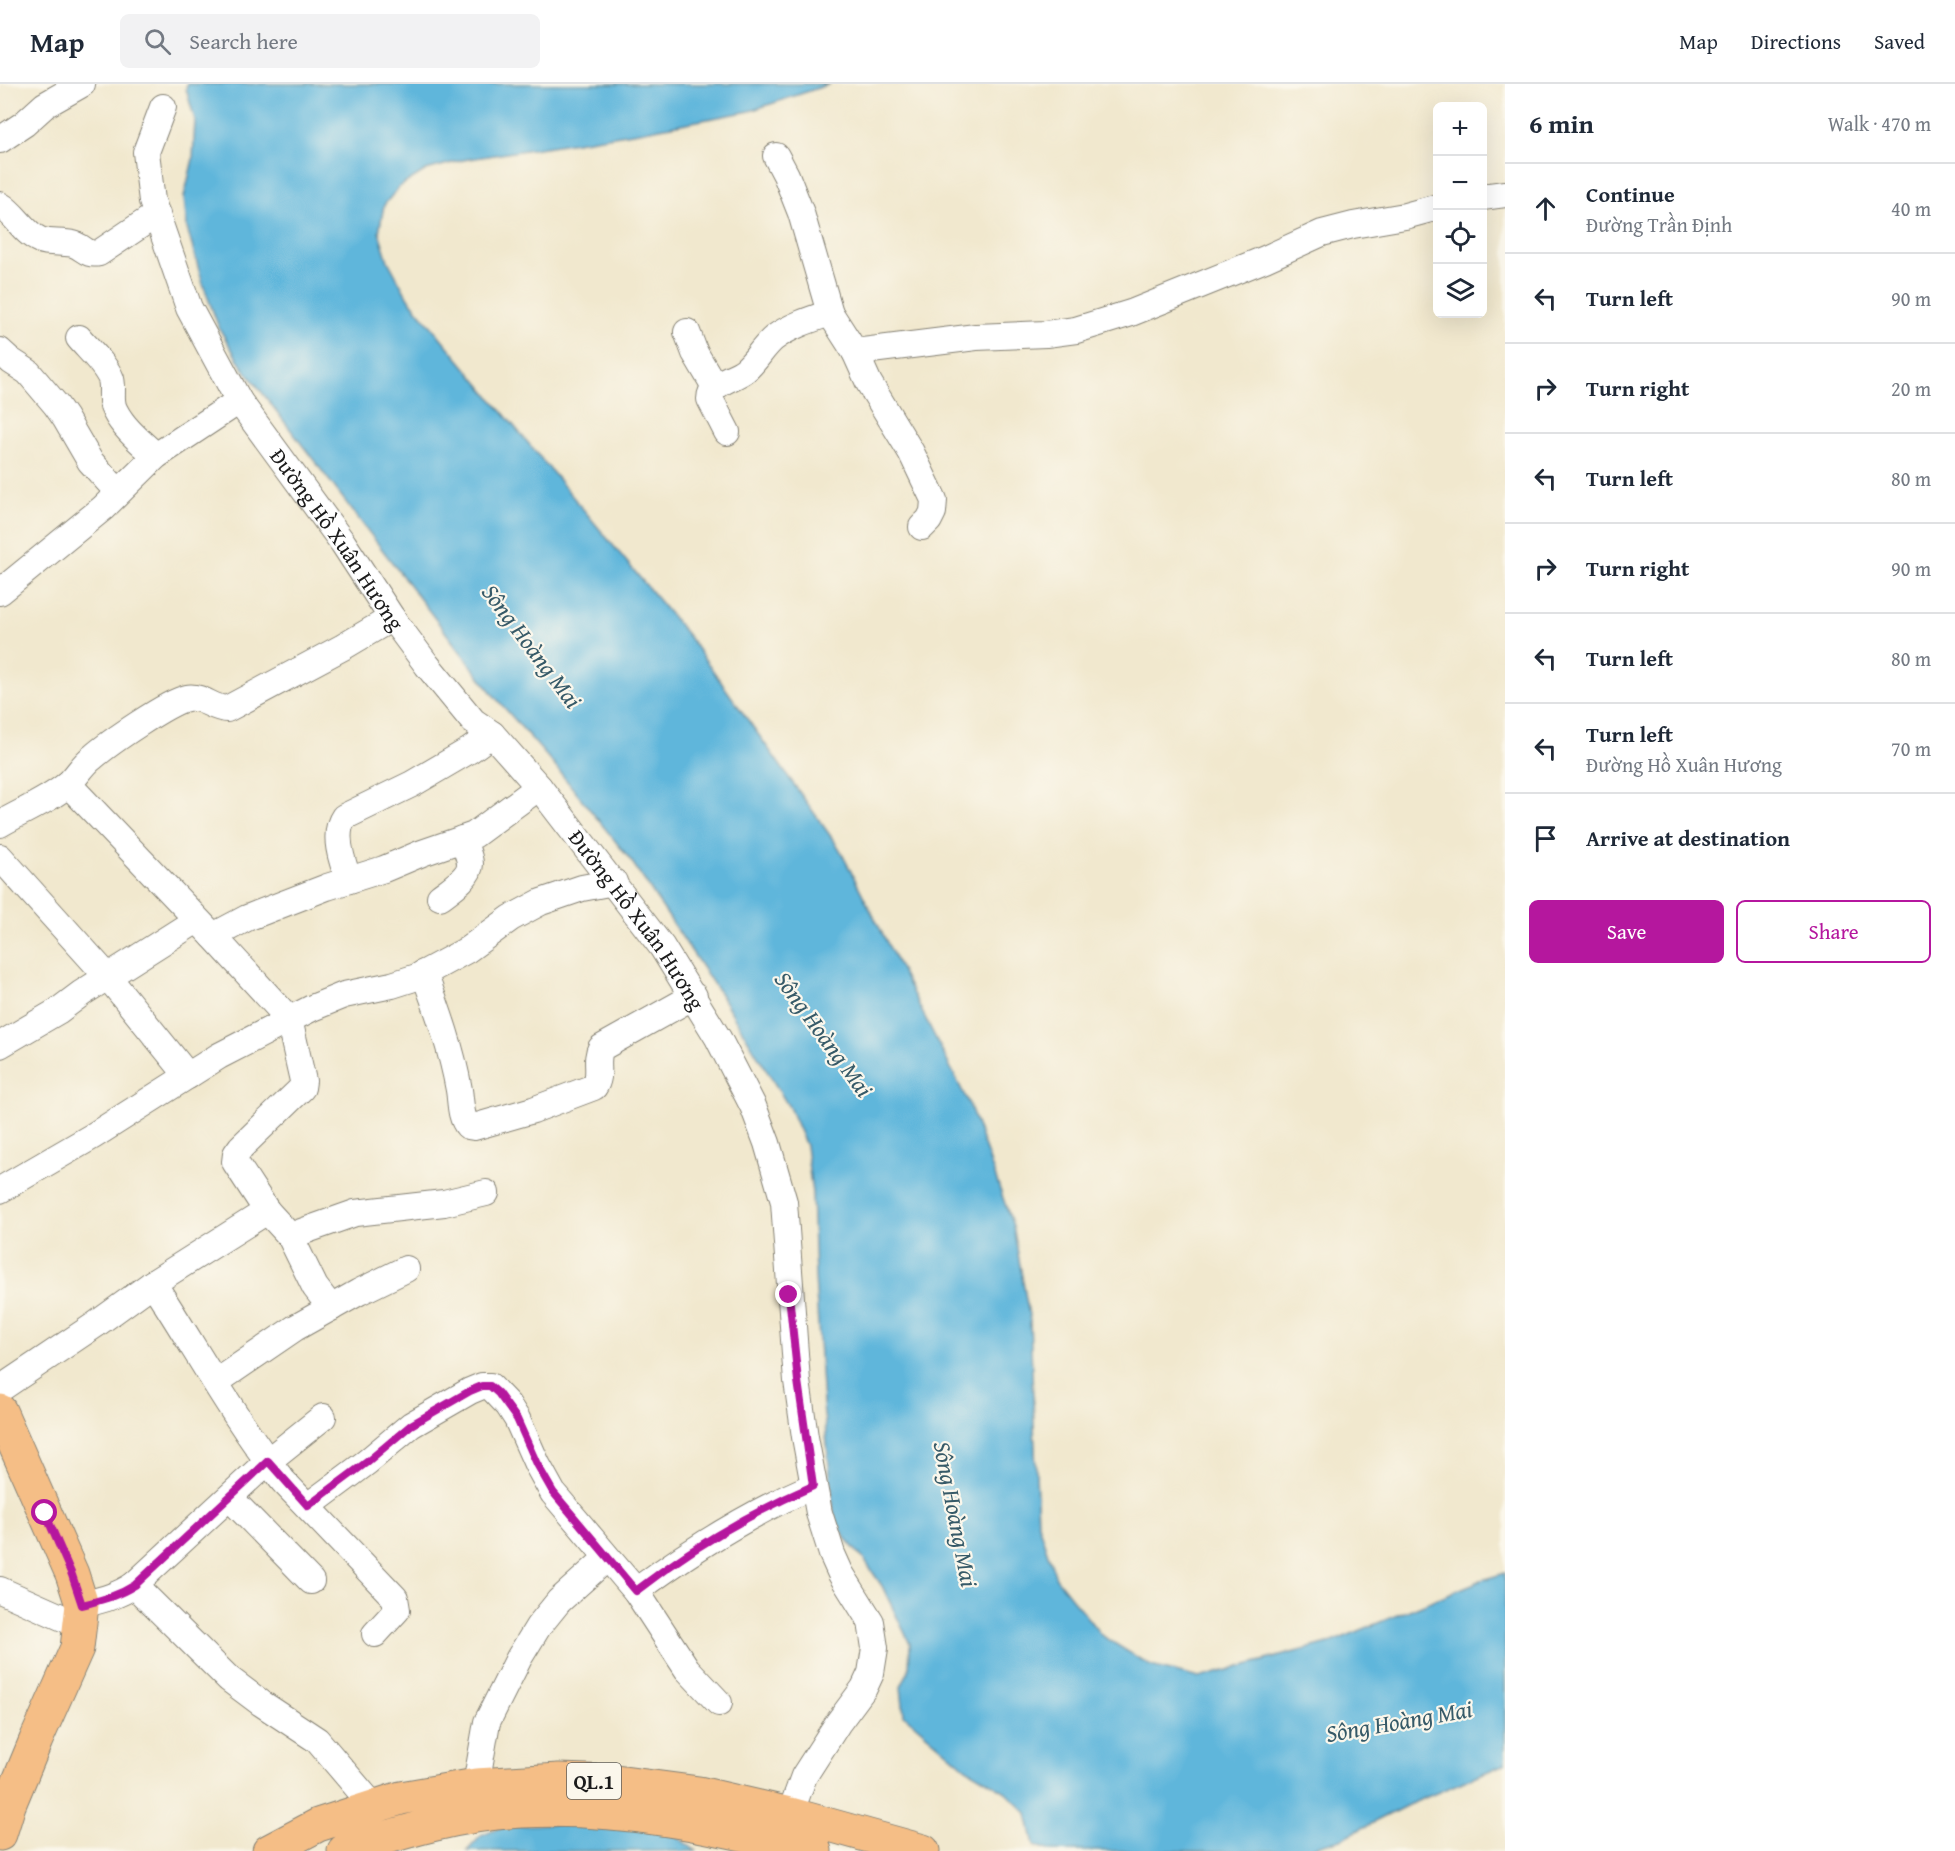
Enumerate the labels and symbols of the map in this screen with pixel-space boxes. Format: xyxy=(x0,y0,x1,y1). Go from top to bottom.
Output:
street label: Đường Hồ Xuân Hương xyxy=(263,441,412,637)
water label: Sông Hoàng Mai xyxy=(473,576,591,716)
street label: Đường Hồ Xuân Hương xyxy=(561,823,713,1016)
water label: Sông Hoàng Mai xyxy=(766,964,882,1104)
route end xyxy=(775,1281,801,1307)
water label: Sông Hoàng Mai xyxy=(925,1438,987,1590)
route start xyxy=(31,1499,57,1525)
water label: Sông Hoàng Mai xyxy=(1323,1691,1475,1751)
road number: QL.1 xyxy=(567,1763,621,1799)

